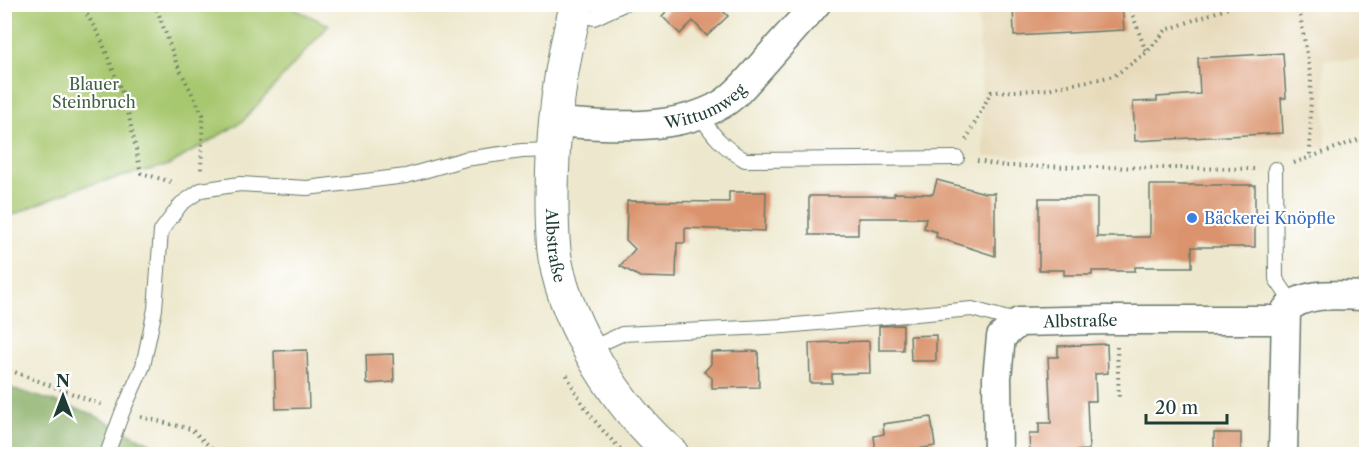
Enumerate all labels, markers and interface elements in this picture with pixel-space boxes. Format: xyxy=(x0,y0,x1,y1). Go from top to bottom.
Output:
park label: Blauer Steinbruch xyxy=(52,74,136,112)
street label: Wittumweg xyxy=(662,79,750,133)
street label: Albstraße xyxy=(542,208,570,285)
place label: Bäckerei Knöpfle xyxy=(1204,208,1335,228)
marker: Bäckerei Knöpfle xyxy=(1185,211,1199,225)
street label: Albstraße xyxy=(1042,310,1117,331)
north arrow xyxy=(33,366,93,426)
text: N xyxy=(56,371,70,391)
scale bar xyxy=(1146,387,1227,425)
text: 20 m xyxy=(1155,397,1199,419)

